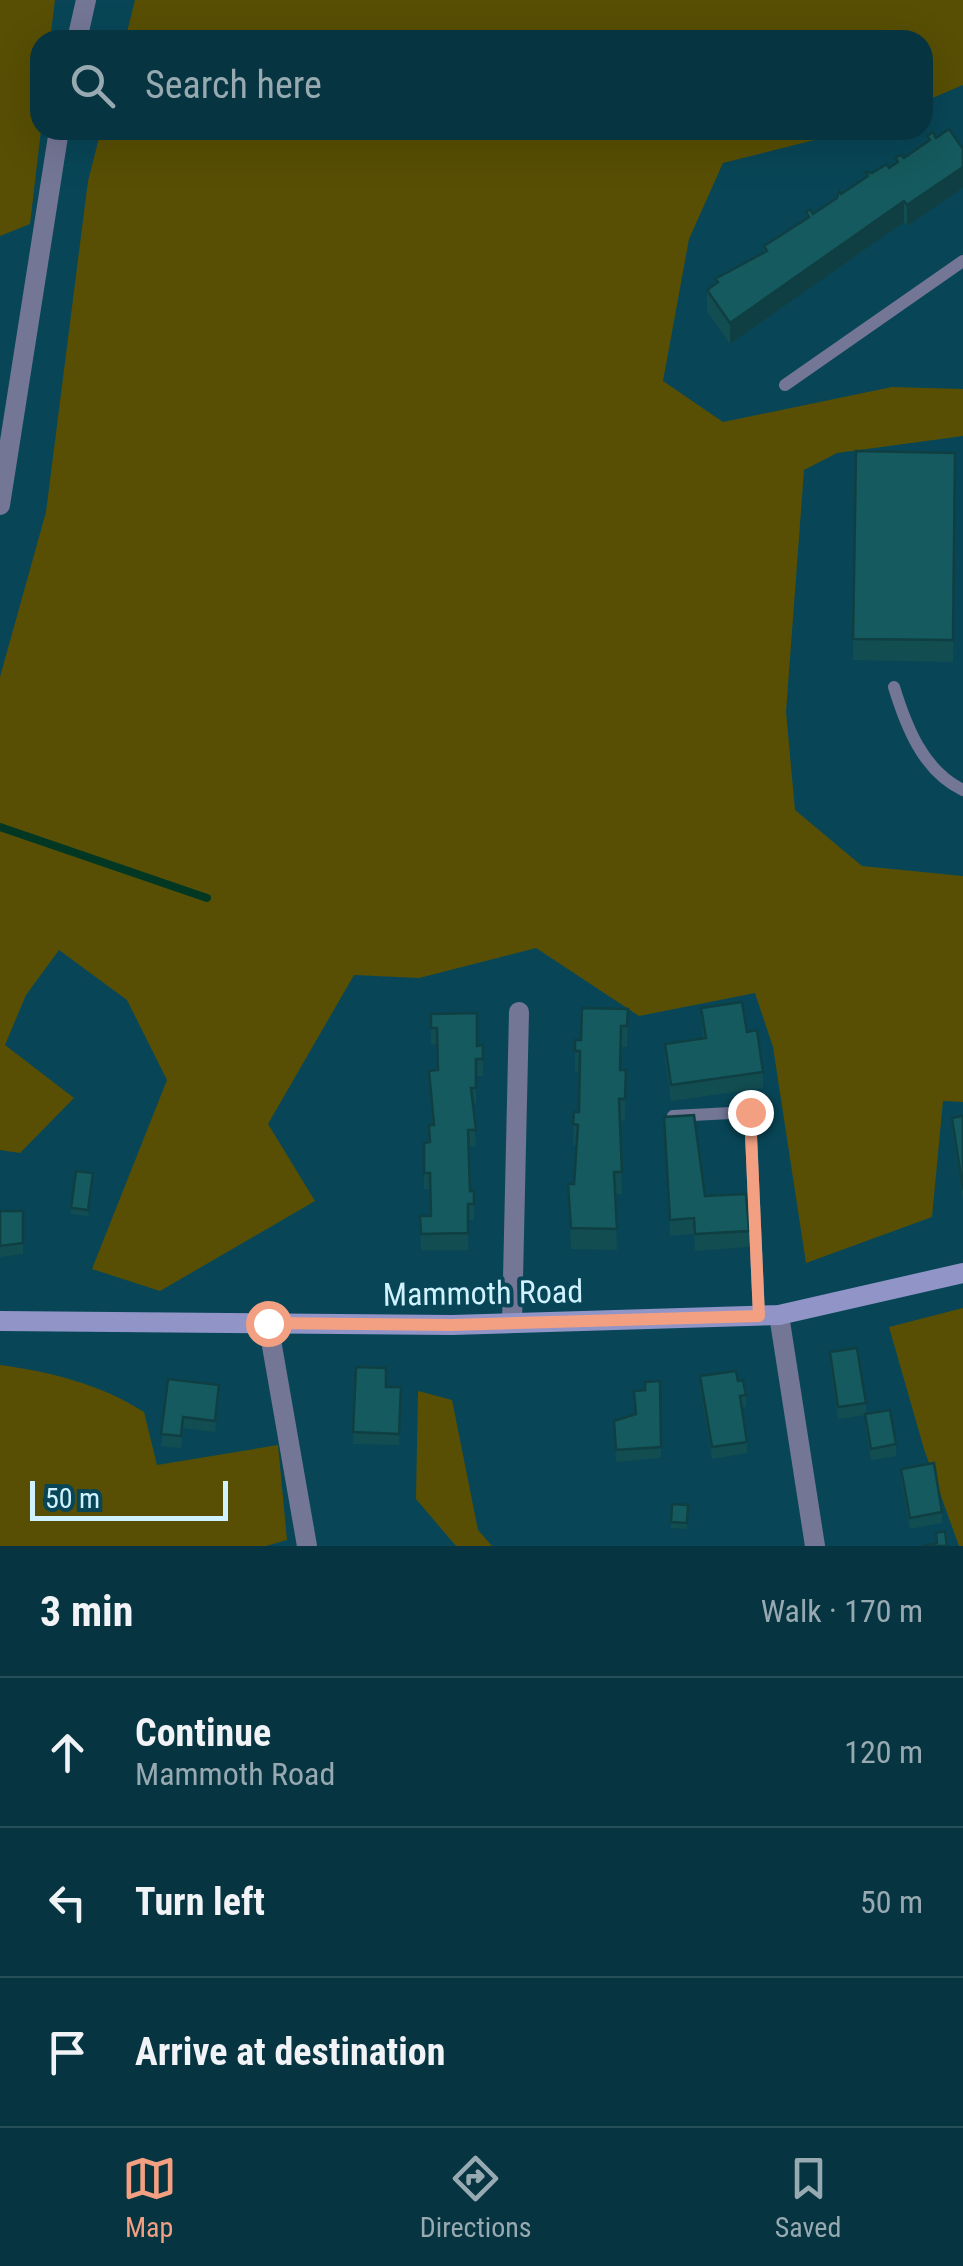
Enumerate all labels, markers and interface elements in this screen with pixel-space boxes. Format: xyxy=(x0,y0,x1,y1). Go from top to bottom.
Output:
search box xyxy=(30,30,933,140)
icon: search xyxy=(65,58,120,113)
text: Search here xyxy=(145,63,322,107)
route end xyxy=(728,1090,774,1136)
street label: Mammoth Road xyxy=(383,1272,583,1314)
route start xyxy=(246,1301,292,1347)
scale bar xyxy=(30,1476,228,1520)
text: 50 m xyxy=(45,1482,100,1515)
text: 3 min xyxy=(40,1587,133,1636)
text: Walk · 170 m xyxy=(761,1592,923,1630)
text: Continue xyxy=(135,1711,271,1755)
icon: ahead xyxy=(40,1725,95,1780)
text: 120 m xyxy=(844,1733,923,1771)
text: Mammoth Road xyxy=(135,1755,335,1793)
icon: left xyxy=(40,1875,95,1930)
text: Turn left xyxy=(135,1880,265,1924)
text: 50 m xyxy=(860,1883,923,1921)
icon: arrive xyxy=(40,2025,95,2080)
text: Arrive at destination xyxy=(135,2030,445,2074)
tab: Map xyxy=(122,2151,177,2244)
tab: Directions xyxy=(420,2151,532,2244)
tab: Saved xyxy=(775,2151,841,2244)

